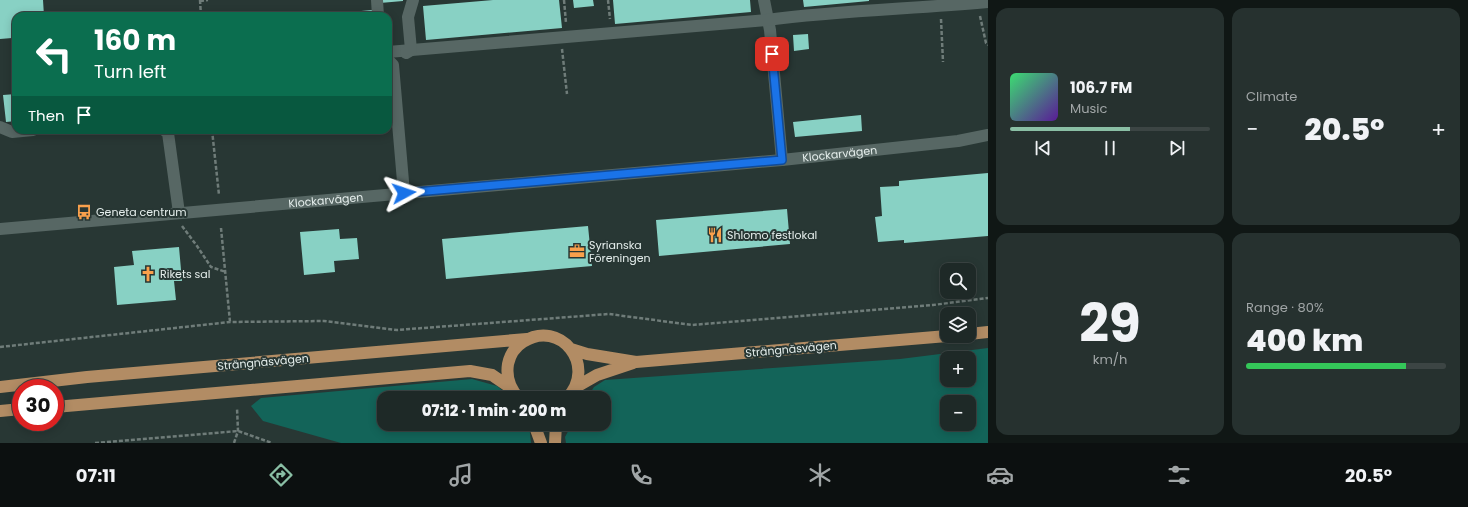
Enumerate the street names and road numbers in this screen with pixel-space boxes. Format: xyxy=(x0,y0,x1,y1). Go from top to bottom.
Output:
street label: Klockarvägen xyxy=(801,142,878,166)
street label: Klockarvägen xyxy=(288,189,364,212)
street label: Strängnäsvägen xyxy=(745,337,837,361)
street label: Strängnäsvägen xyxy=(217,350,309,374)

